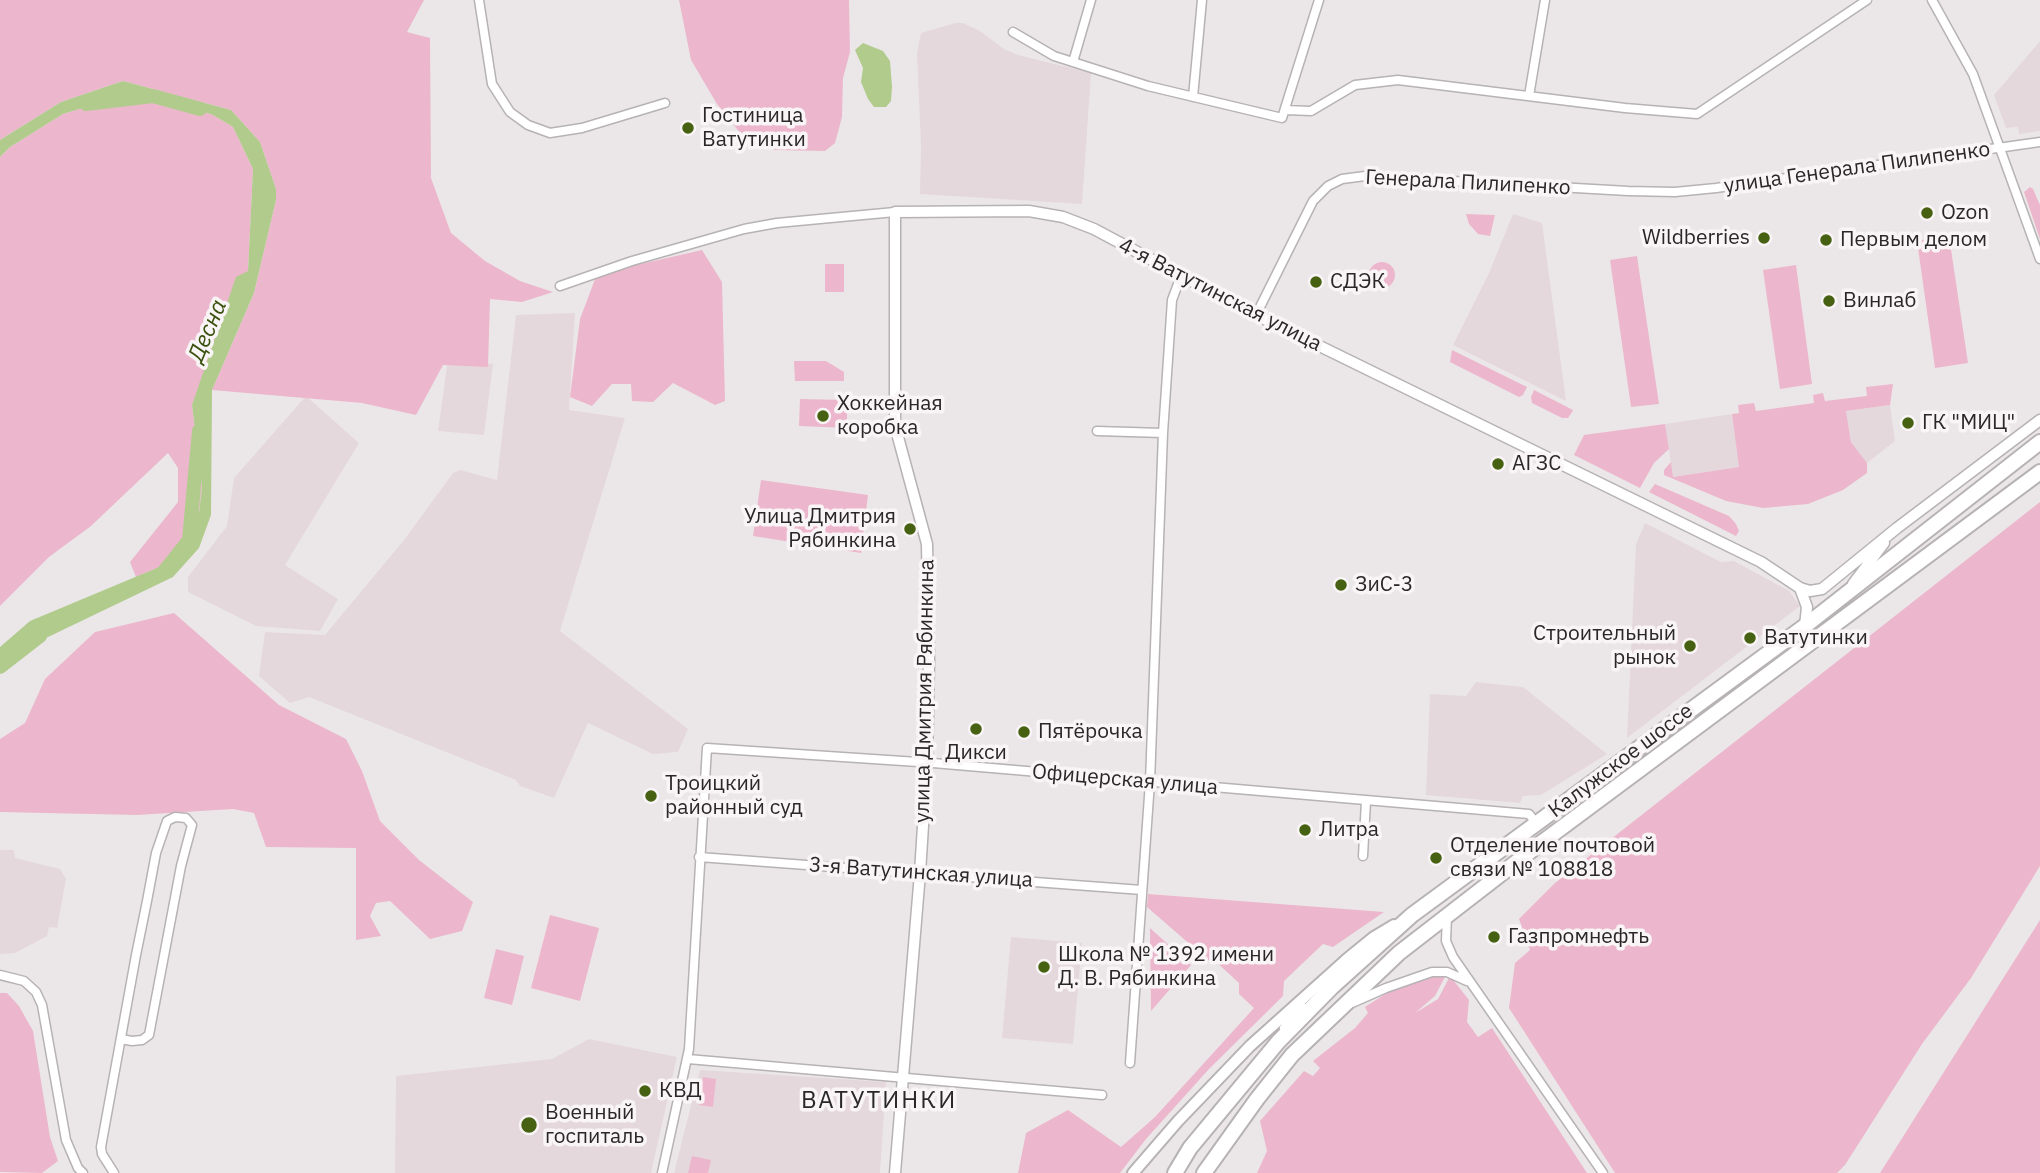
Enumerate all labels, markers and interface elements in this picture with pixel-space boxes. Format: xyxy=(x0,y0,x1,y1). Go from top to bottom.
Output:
place label: Гостиница Ватутинки xyxy=(702,103,806,153)
marker: Гостиница Ватутинки xyxy=(680,120,696,136)
street label: улица Генерала Пилипенко xyxy=(1722,137,1992,199)
street label: Генерала Пилипенко xyxy=(1365,165,1571,201)
place label: Ozon xyxy=(1941,200,1989,226)
marker: Ozon xyxy=(1919,205,1935,221)
place label: Wildberries xyxy=(1642,225,1750,251)
place label: Первым делом xyxy=(1840,227,1987,253)
marker: Wildberries xyxy=(1756,230,1772,246)
marker: Первым делом xyxy=(1818,232,1834,248)
street label: 4-я Ватутинская улица xyxy=(1114,233,1326,357)
place label: СДЭК xyxy=(1330,269,1385,295)
marker: СДЭК xyxy=(1308,274,1324,290)
place label: Винлаб xyxy=(1843,288,1916,314)
marker: Винлаб xyxy=(1821,293,1837,309)
water label: Десна xyxy=(183,296,233,366)
place label: Хоккейная коробка xyxy=(837,391,943,441)
marker: Хоккейная коробка xyxy=(815,408,831,424)
place label: ГК "МИЦ" xyxy=(1922,410,2015,436)
marker: ГК "МИЦ" xyxy=(1900,415,1916,431)
place label: АГЗС xyxy=(1512,451,1561,477)
marker: АГЗС xyxy=(1490,456,1506,472)
place label: Улица Дмитрия Рябинкина xyxy=(744,504,896,554)
marker: Улица Дмитрия Рябинкина xyxy=(902,521,918,537)
street label: улица Дмитрия Рябинкина xyxy=(910,559,940,823)
place label: ЗиС-3 xyxy=(1355,572,1413,598)
marker: ЗиС-3 xyxy=(1333,577,1349,593)
place label: Строительный рынок xyxy=(1533,621,1676,671)
place label: Ватутинки xyxy=(1764,625,1868,651)
marker: Ватутинки xyxy=(1742,630,1758,646)
marker: Строительный рынок xyxy=(1682,638,1698,654)
street label: Калужское шоссе xyxy=(1544,698,1698,824)
place label: Пятёрочка xyxy=(1038,719,1143,745)
marker: Дикси xyxy=(968,721,984,737)
marker: Пятёрочка xyxy=(1016,724,1032,740)
place label: Дикси xyxy=(945,740,1007,766)
street label: Офицерская улица xyxy=(1031,759,1219,801)
place label: Троицкий районный суд xyxy=(665,771,803,821)
marker: Троицкий районный суд xyxy=(643,788,659,804)
place label: Литра xyxy=(1319,817,1379,843)
marker: Литра xyxy=(1297,822,1313,838)
place label: Отделение почтовой связи № 108818 xyxy=(1450,833,1655,883)
marker: Отделение почтовой связи № 108818 xyxy=(1428,850,1444,866)
street label: 3-я Ватутинская улица xyxy=(808,853,1034,893)
place label: Газпромнефть xyxy=(1508,924,1649,950)
marker: Газпромнефть xyxy=(1486,929,1502,945)
place label: Школа № 1392 имени Д. В. Рябинкина xyxy=(1058,942,1274,992)
marker: Школа № 1392 имени Д. В. Рябинкина xyxy=(1036,959,1052,975)
place label: КВД xyxy=(659,1078,702,1104)
marker: КВД xyxy=(637,1083,653,1099)
district label: ВАТУТИНКИ xyxy=(802,1087,956,1115)
place label: Военный госпиталь xyxy=(545,1100,644,1150)
marker: Военный госпиталь xyxy=(519,1115,539,1135)

